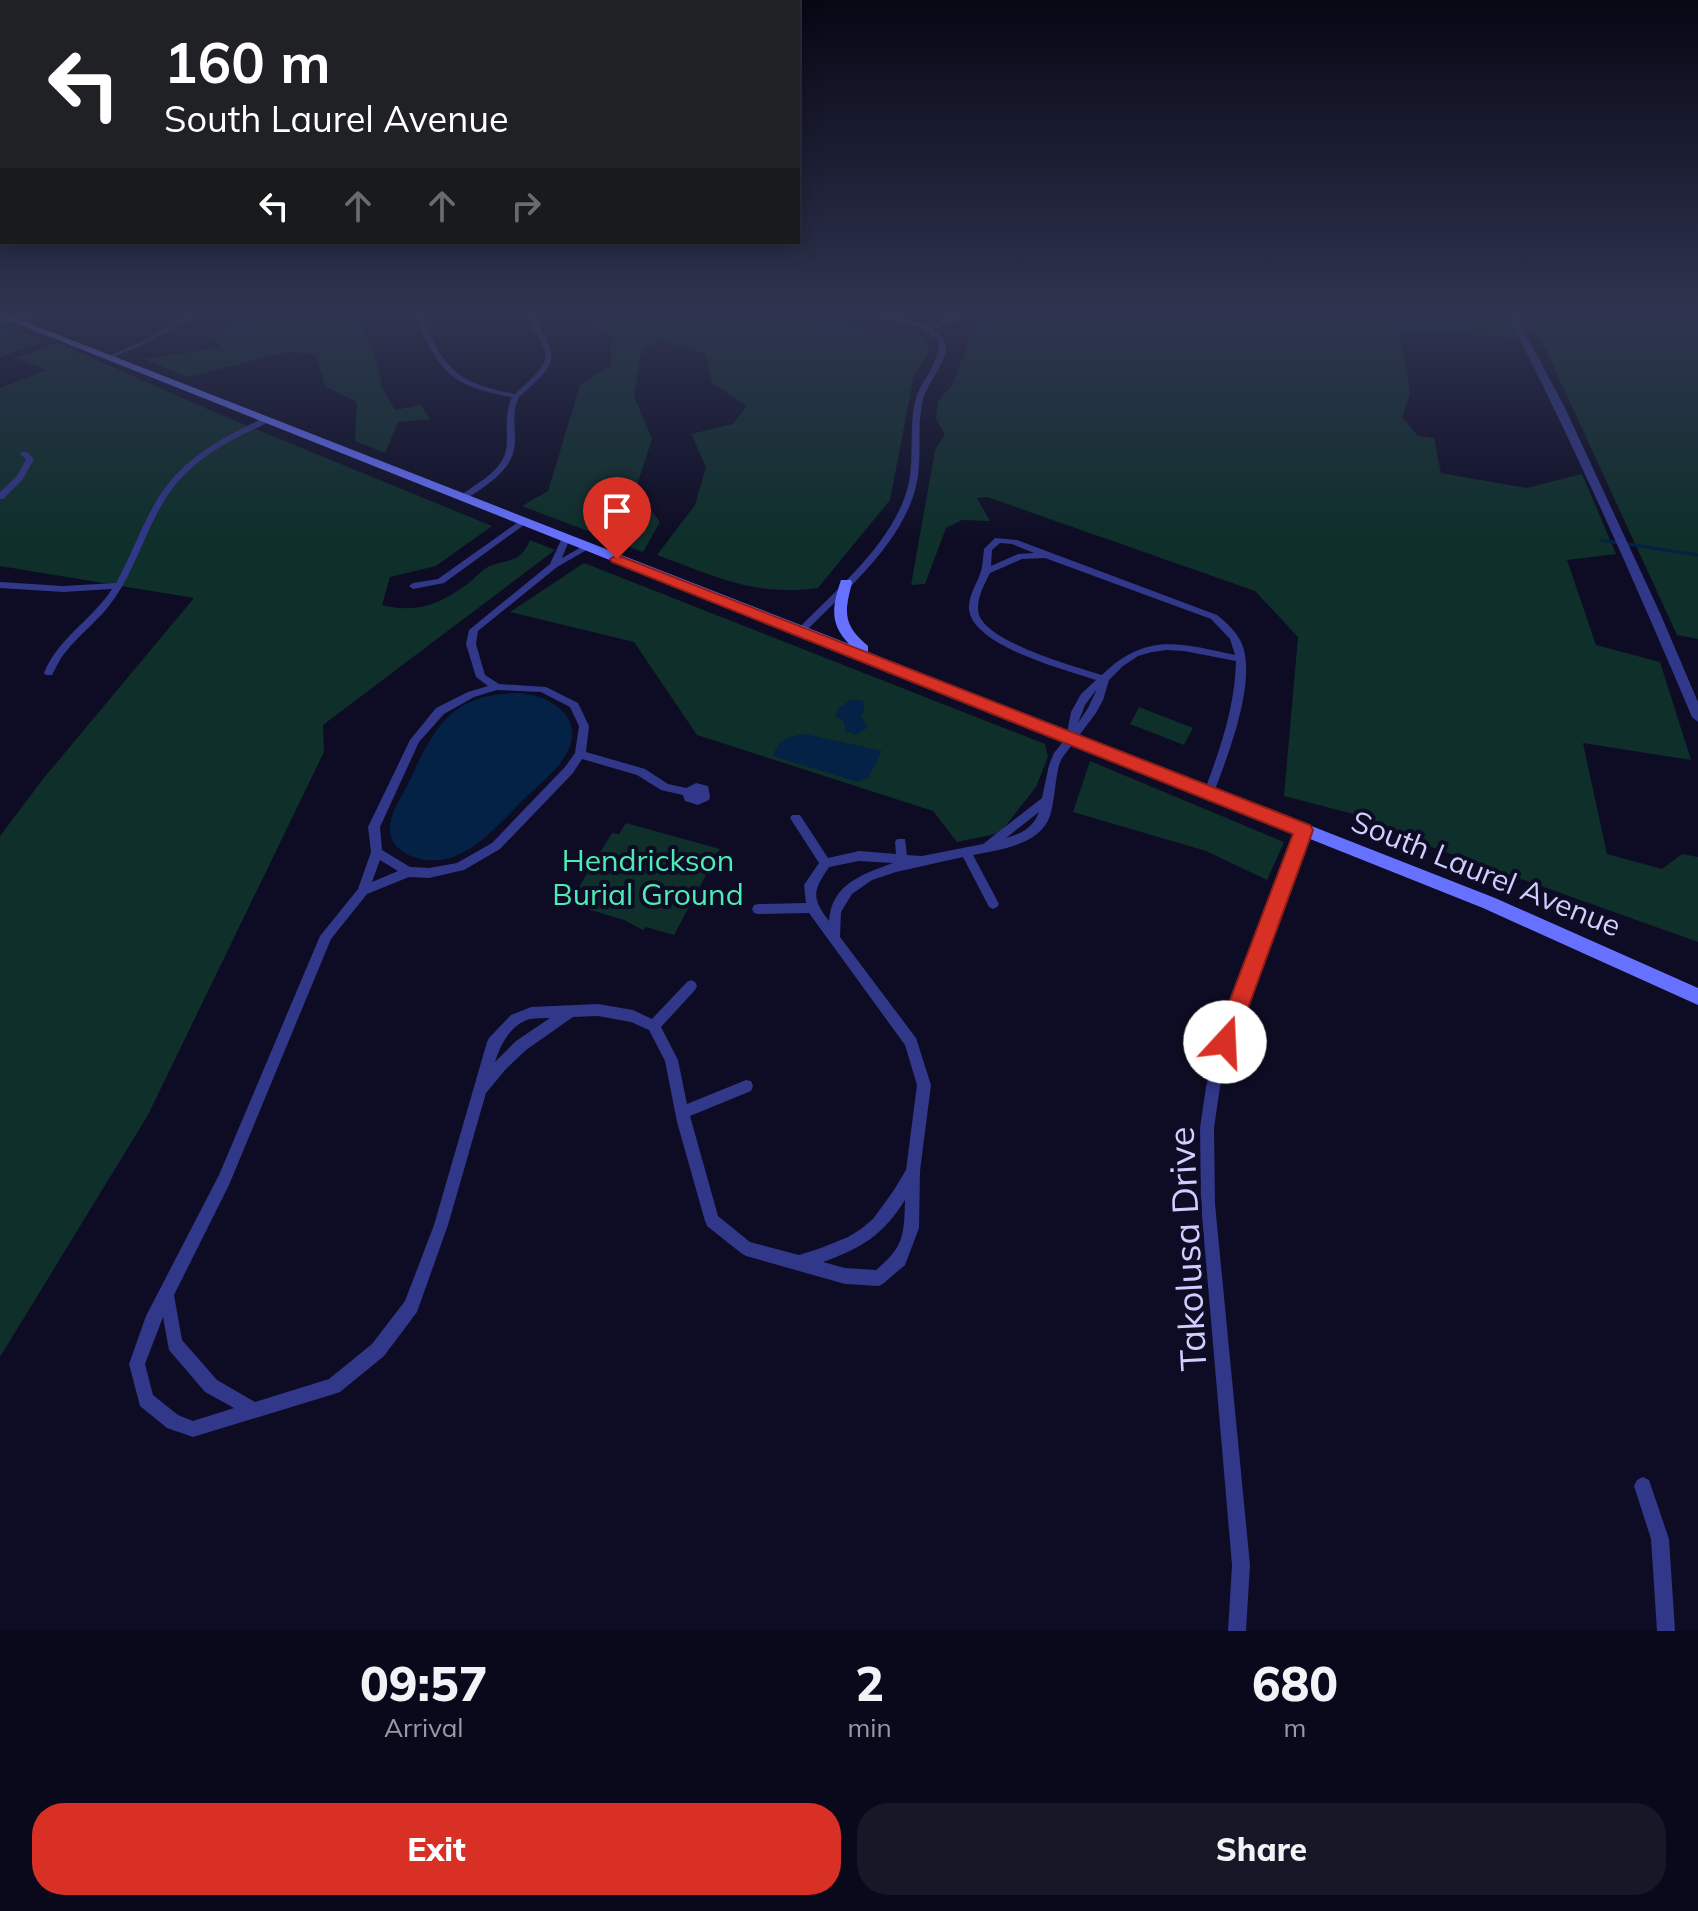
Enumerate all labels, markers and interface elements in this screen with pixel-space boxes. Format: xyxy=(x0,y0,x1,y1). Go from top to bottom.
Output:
text: 160 m xyxy=(164,27,331,97)
icon: left xyxy=(32,32,136,136)
text: South Laurel Avenue xyxy=(164,96,509,141)
icon: left xyxy=(252,184,296,228)
icon: ahead xyxy=(336,184,380,228)
icon: ahead xyxy=(420,184,464,228)
icon: right xyxy=(504,184,548,228)
pin xyxy=(583,477,651,559)
icon: arrive xyxy=(595,489,639,533)
street label: South Laurel Avenue xyxy=(1346,802,1627,944)
park label: Hendrickson Burial Ground xyxy=(552,841,744,913)
position arrow xyxy=(1183,1000,1267,1084)
street label: Takolusa Drive xyxy=(1158,1126,1215,1372)
text: 09:57 xyxy=(360,1653,488,1713)
text: 2 xyxy=(855,1653,884,1713)
text: 680 xyxy=(1252,1653,1338,1713)
text: Arrival xyxy=(384,1711,464,1744)
text: min xyxy=(848,1711,892,1744)
text: m xyxy=(1283,1711,1306,1744)
button: Exit xyxy=(32,1803,841,1895)
button: Share xyxy=(857,1803,1666,1895)

